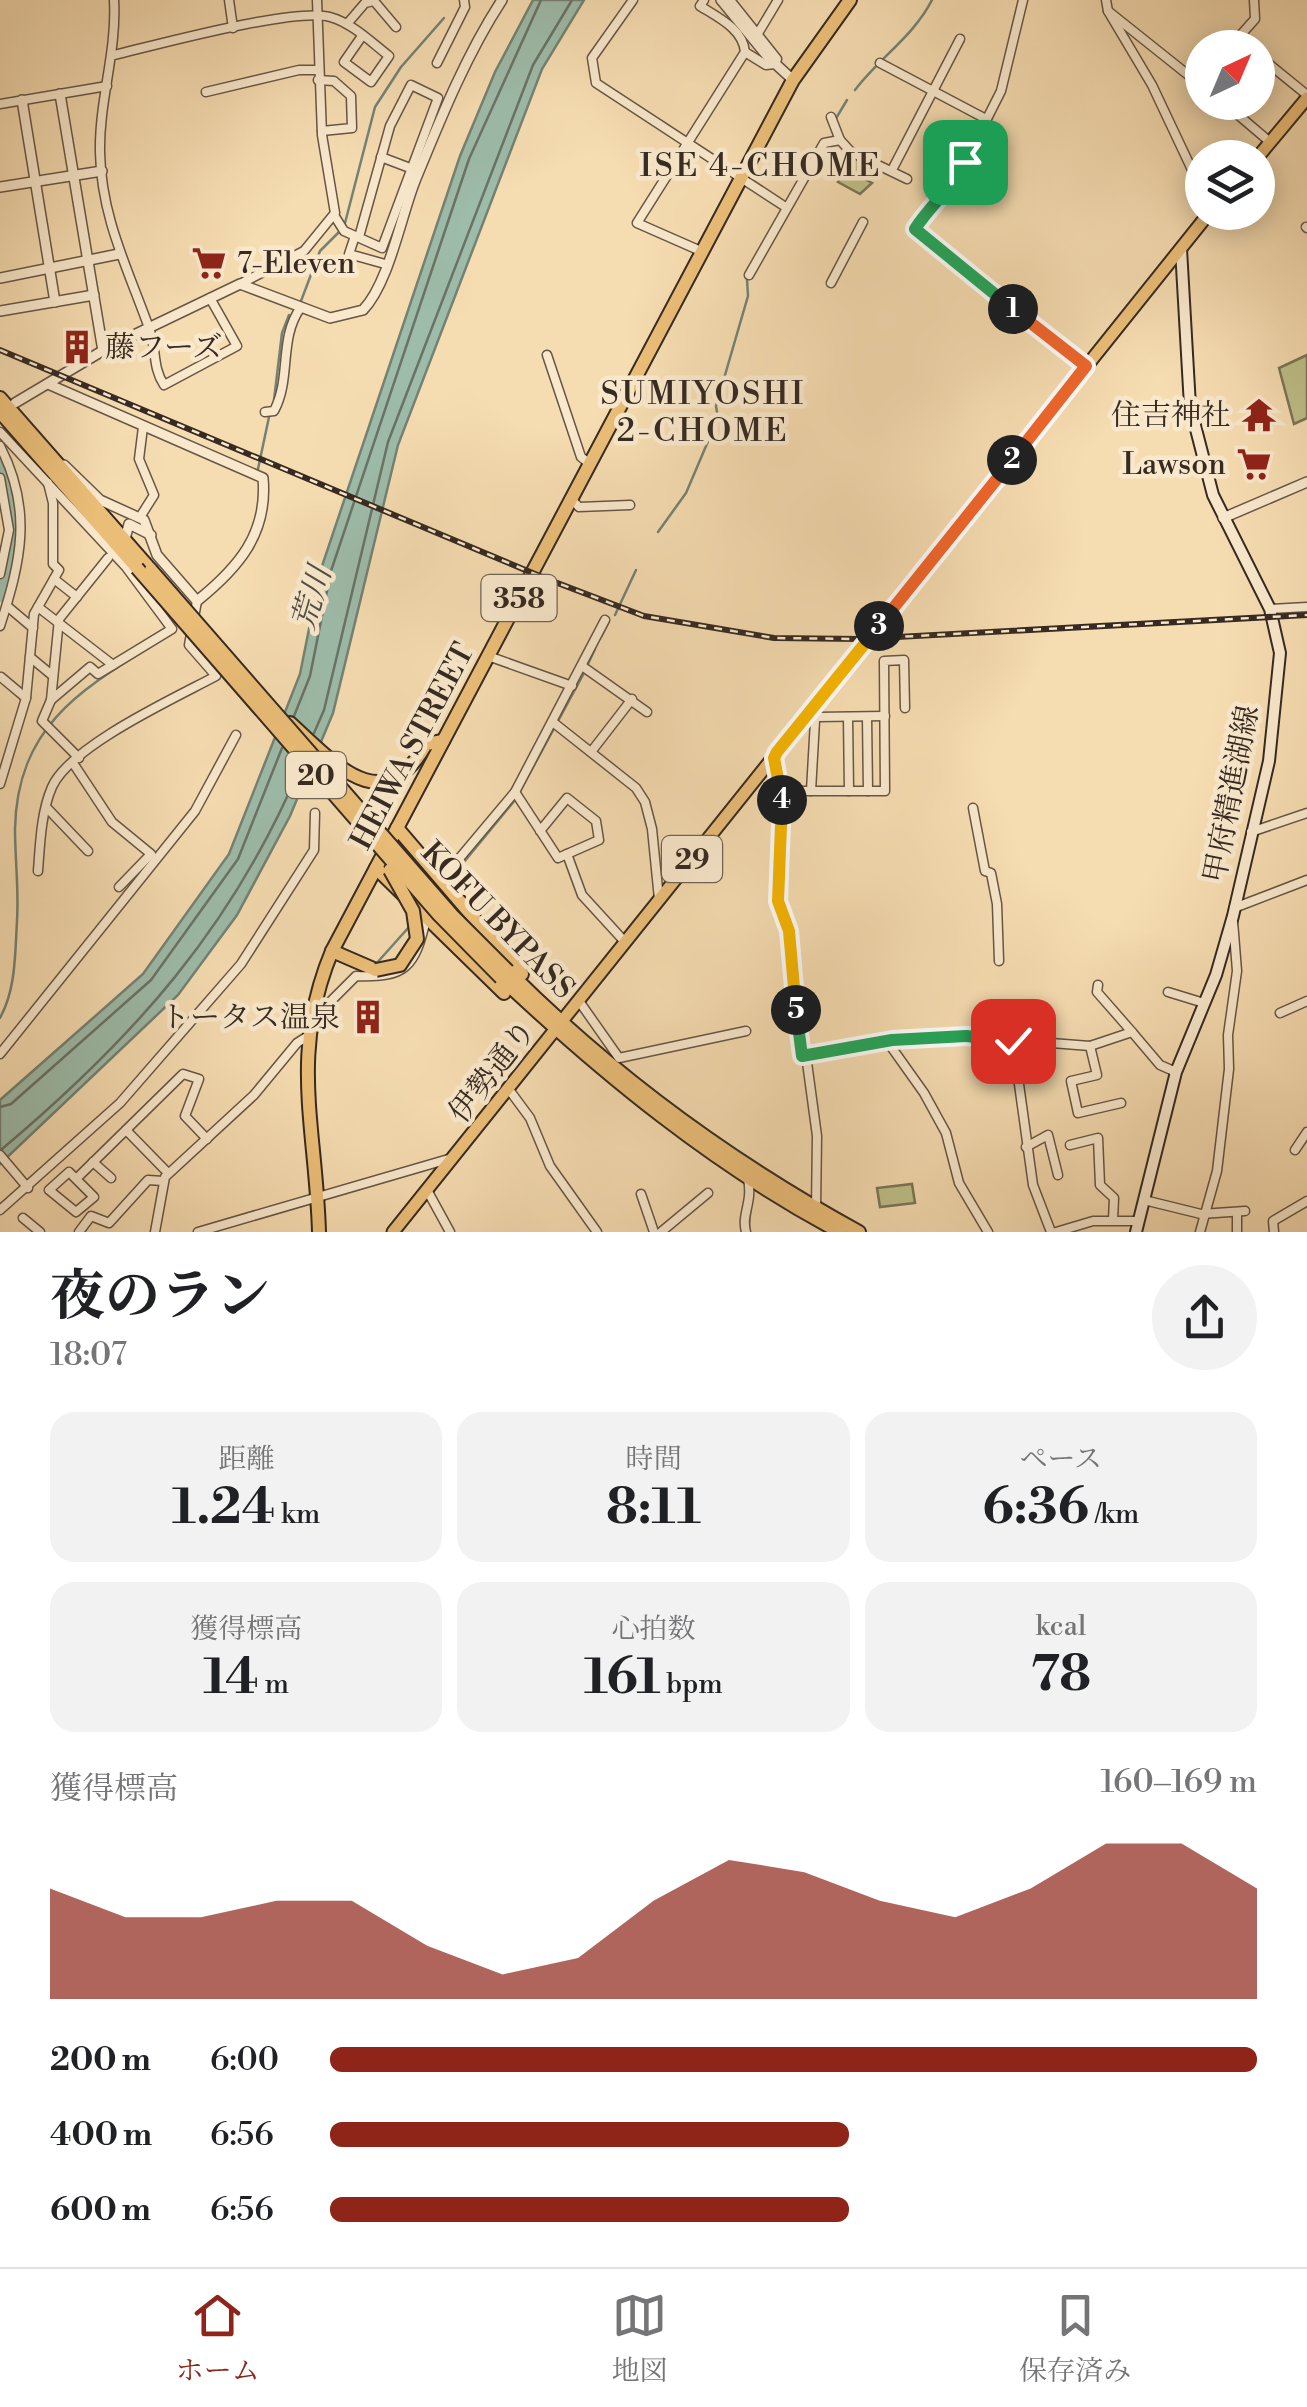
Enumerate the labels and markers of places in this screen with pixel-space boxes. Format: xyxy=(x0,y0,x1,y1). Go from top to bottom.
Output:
pin xyxy=(923,120,1008,205)
supermarket icon: 7-Eleven xyxy=(190,244,228,282)
place label: 7-Eleven xyxy=(237,245,355,283)
pin: 1 xyxy=(988,284,1038,334)
building icon: 藤フーズ xyxy=(58,328,96,366)
place label: 藤フーズ xyxy=(105,329,223,367)
temple icon: 住吉神社 xyxy=(1240,396,1278,434)
place label: 住吉神社 xyxy=(1111,397,1231,435)
pin: 2 xyxy=(987,435,1037,485)
supermarket icon: Lawson xyxy=(1235,445,1273,483)
place label: Lawson xyxy=(1122,446,1226,484)
pin: 3 xyxy=(854,601,904,651)
pin: 4 xyxy=(757,775,807,825)
pin: 5 xyxy=(771,985,821,1035)
building icon: トータス温泉 xyxy=(349,998,387,1036)
place label: トータス温泉 xyxy=(160,999,340,1037)
pin xyxy=(971,999,1056,1084)

